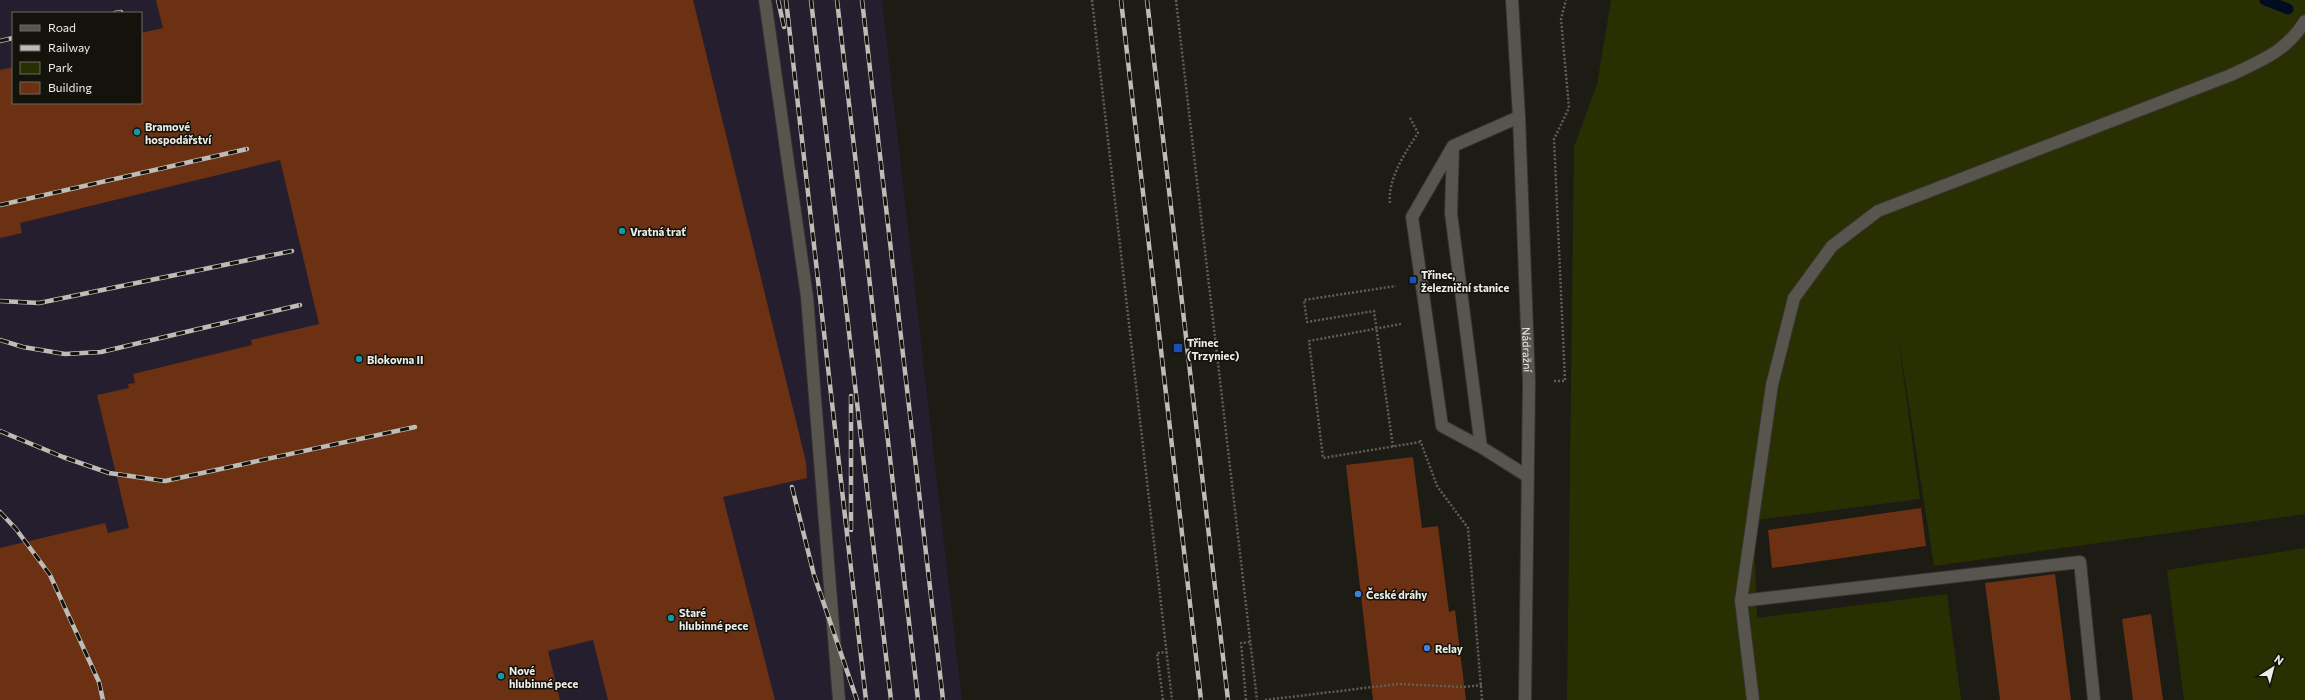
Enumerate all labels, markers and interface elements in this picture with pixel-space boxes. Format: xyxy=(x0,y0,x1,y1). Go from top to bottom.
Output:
legend xyxy=(12,12,142,104)
text: Road xyxy=(48,20,76,34)
text: Railway xyxy=(48,40,90,54)
text: Park xyxy=(48,60,74,74)
text: Building xyxy=(48,80,92,94)
place label: Bramové hospodářství xyxy=(145,120,212,146)
marker: Bramové hospodářství xyxy=(132,127,142,137)
place label: Vratná trať xyxy=(630,225,686,238)
marker: Vratná trať xyxy=(617,226,627,236)
place label: Třinec, železniční stanice xyxy=(1421,268,1509,294)
marker: Třinec, železniční stanice xyxy=(1408,275,1418,285)
street label: Nádražní xyxy=(1520,327,1535,374)
place label: Třinec (Trzyniec) xyxy=(1187,336,1240,362)
marker: Třinec (Trzyniec) xyxy=(1172,342,1184,354)
place label: Blokovna II xyxy=(367,353,423,366)
marker: Blokovna II xyxy=(354,354,364,364)
place label: České dráhy xyxy=(1366,587,1427,601)
marker: České dráhy xyxy=(1353,589,1363,599)
place label: Staré hlubinné pece xyxy=(679,606,748,632)
marker: Staré hlubinné pece xyxy=(666,613,676,623)
place label: Relay xyxy=(1435,642,1463,655)
marker: Relay xyxy=(1422,643,1432,653)
north arrow xyxy=(2253,648,2293,688)
text: N xyxy=(2272,652,2286,667)
place label: Nové hlubinné pece xyxy=(509,664,578,690)
marker: Nové hlubinné pece xyxy=(496,671,506,681)

